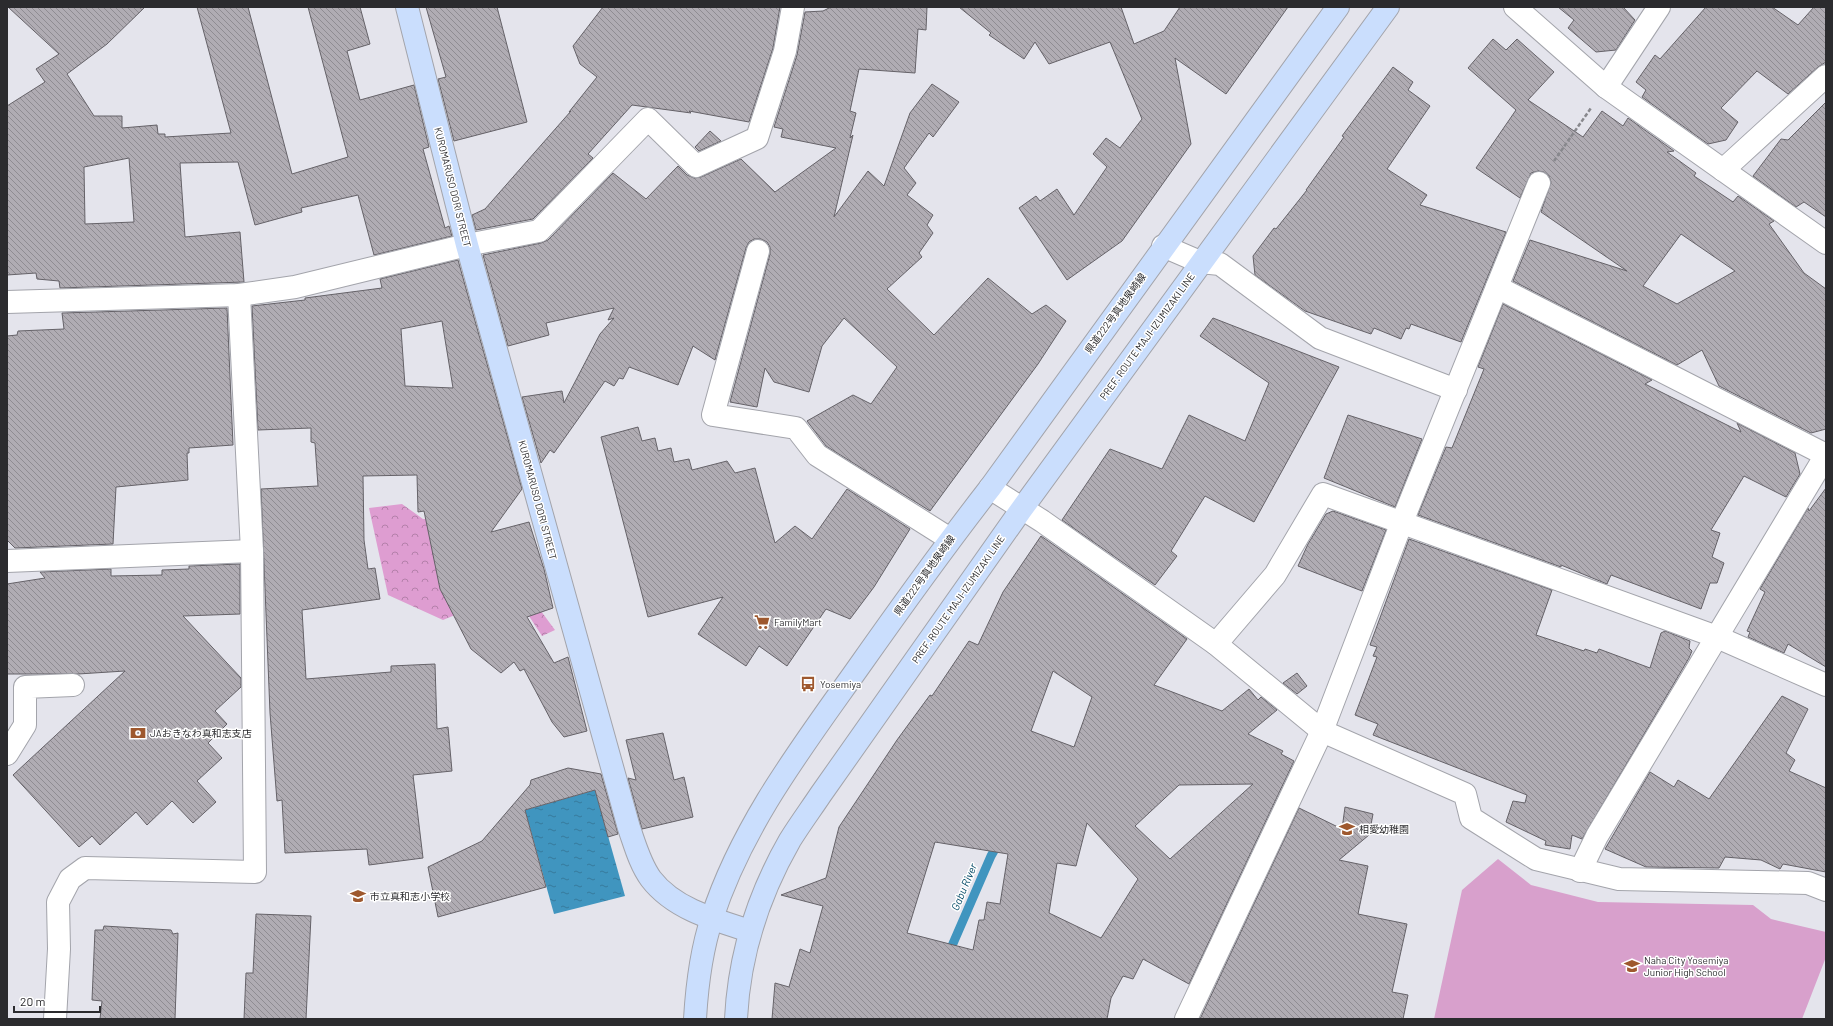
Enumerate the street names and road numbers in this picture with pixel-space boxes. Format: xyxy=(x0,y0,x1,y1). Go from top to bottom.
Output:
street label: KUROMARUSO DORI STREET xyxy=(432,126,474,248)
street label: PREF. ROUTE MAJI-IZUMIZAKI LINE xyxy=(1097,270,1197,402)
street label: 県道222号真地泉崎線 xyxy=(1082,271,1148,355)
street label: KUROMARUSO DORI STREET xyxy=(516,439,560,561)
street label: 県道222号真地泉崎線 xyxy=(891,533,957,617)
street label: PREF. ROUTE MAJI-IZUMIZAKI LINE xyxy=(909,533,1007,665)

